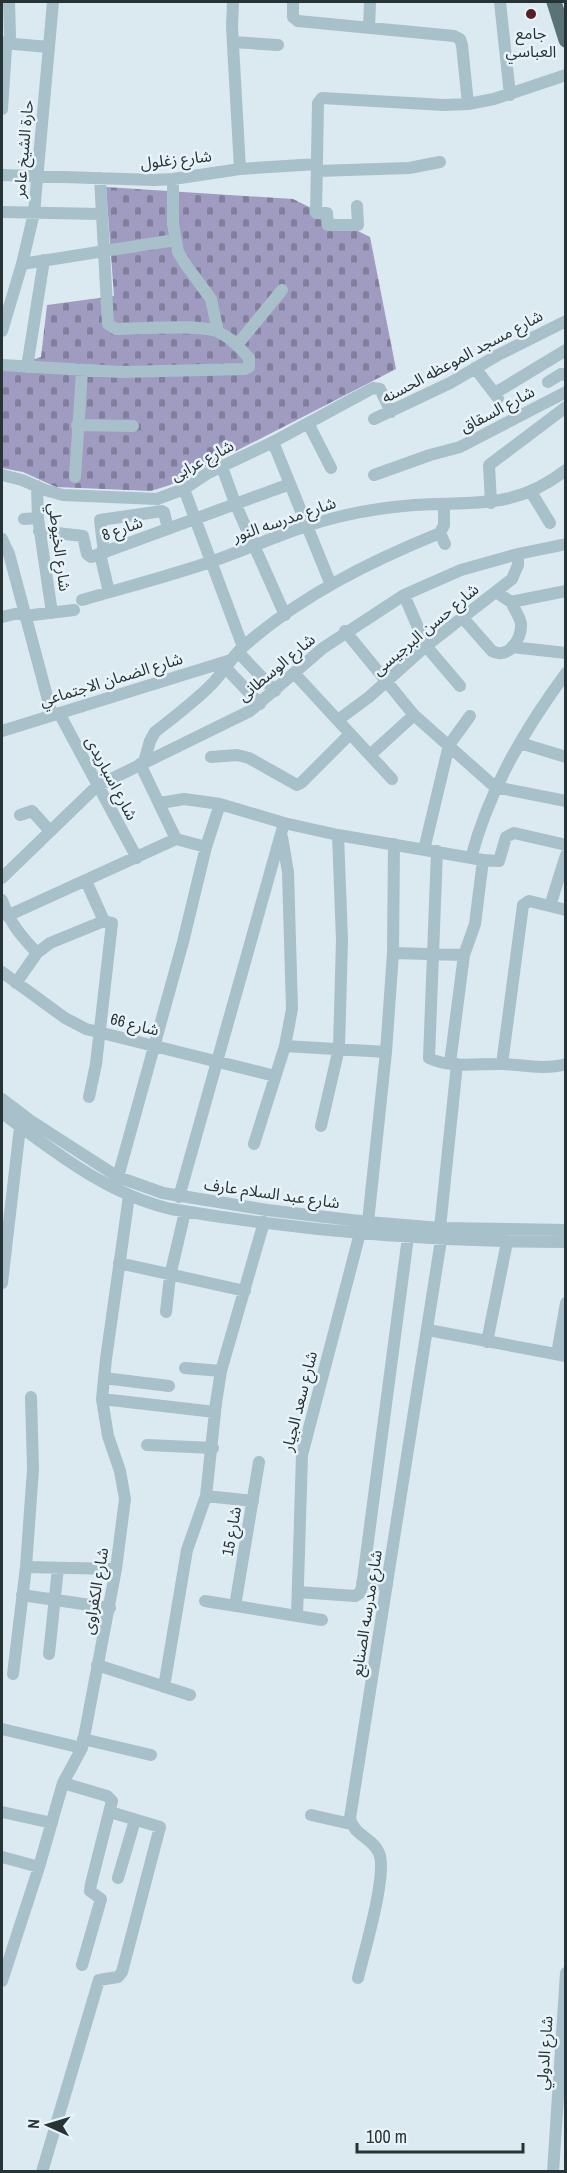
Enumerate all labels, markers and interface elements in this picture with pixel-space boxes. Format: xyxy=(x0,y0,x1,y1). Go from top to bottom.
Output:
marker: جامع العباسي xyxy=(524,7,538,21)
place label: جامع العباسي xyxy=(506,22,556,64)
street label: حارة الشيخ عامر xyxy=(8,99,40,200)
street label: شارع زغلول xyxy=(139,144,213,176)
street label: شارع مسجد الموعظه الحسنه xyxy=(377,304,547,410)
street label: شارع السقاق xyxy=(456,380,539,440)
street label: شارع عرابى xyxy=(166,434,238,488)
street label: شارع مدرسه النور xyxy=(228,491,339,549)
street label: شارع الخيوطي xyxy=(42,501,76,593)
street label: شارع 8 xyxy=(98,510,146,547)
street label: شارع حسن البرجيسى xyxy=(367,578,484,682)
street label: شارع الوسطانى xyxy=(233,628,321,707)
street label: شارع الضمان الاجتماعي xyxy=(37,647,186,713)
street label: شارع اسباريدى xyxy=(79,732,143,825)
street label: شارع 66 xyxy=(108,1007,162,1043)
street label: شارع عبد السلام عارف xyxy=(202,1173,341,1215)
street label: شارع سعد الجيار xyxy=(276,1349,324,1455)
street label: شارع 15 xyxy=(216,1505,248,1558)
street label: شارع الكفراوى xyxy=(77,1546,115,1637)
street label: شارع مدرسه الصنايع xyxy=(345,1548,389,1678)
street label: شارع الدولي xyxy=(530,2015,560,2091)
north arrow xyxy=(18,2095,78,2155)
scale bar xyxy=(357,2116,524,2154)
text: N xyxy=(22,2118,44,2129)
text: 100 m xyxy=(366,2124,407,2149)

